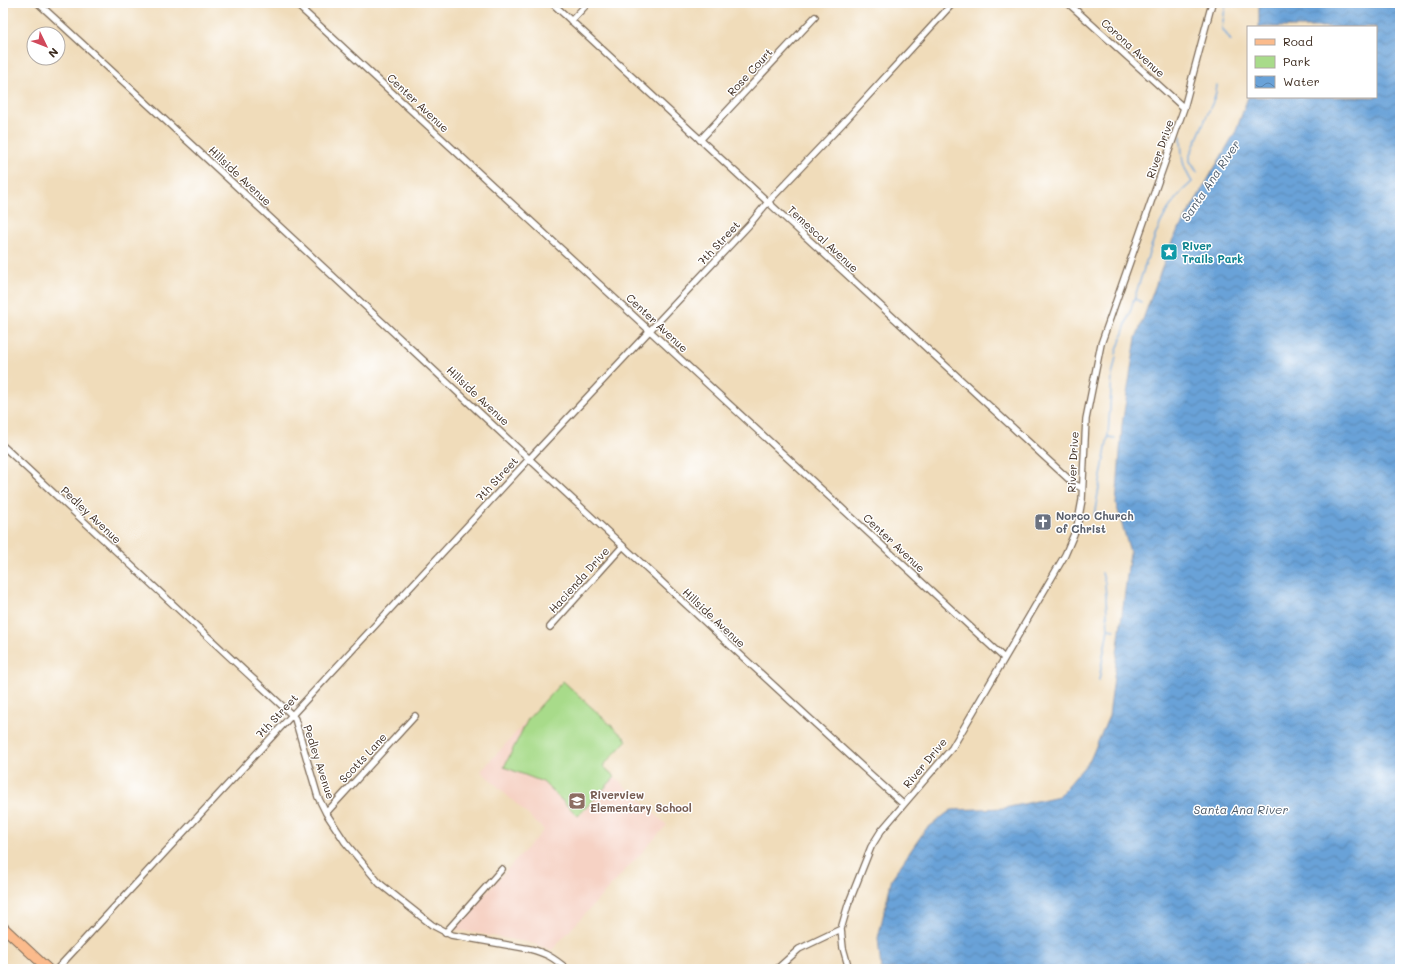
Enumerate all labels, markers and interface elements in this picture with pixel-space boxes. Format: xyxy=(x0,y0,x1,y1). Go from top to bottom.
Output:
street label: Corona Avenue xyxy=(1098,15,1169,80)
north arrow xyxy=(26,26,66,66)
legend xyxy=(1247,26,1377,98)
text: Road xyxy=(1283,33,1313,49)
street label: Rose Court xyxy=(724,44,776,99)
text: N xyxy=(45,45,62,61)
text: Park xyxy=(1283,53,1310,69)
street label: Center Avenue xyxy=(384,70,453,135)
text: Water xyxy=(1283,73,1320,89)
street label: River Drive xyxy=(1142,117,1177,180)
water label: Santa Ana River xyxy=(1177,137,1243,224)
street label: Hillside Avenue xyxy=(206,143,275,209)
street label: Temescal Avenue xyxy=(785,202,862,275)
street label: 7th Street xyxy=(694,217,743,268)
place label: River Trails Park xyxy=(1182,238,1243,266)
place icon: River Trails Park xyxy=(1159,242,1179,262)
street label: Center Avenue xyxy=(623,290,692,355)
street label: Hillside Avenue xyxy=(444,363,513,429)
street label: River Drive xyxy=(1063,431,1082,493)
street label: 7th Street xyxy=(472,453,521,504)
street label: Pedley Avenue xyxy=(58,483,125,547)
place label: Norco Church of Christ xyxy=(1056,508,1134,536)
street label: Center Avenue xyxy=(860,510,929,575)
church icon: Norco Church of Christ xyxy=(1033,512,1053,532)
street label: Hacienda Drive xyxy=(545,543,612,616)
street label: Hillside Avenue xyxy=(680,585,749,651)
street label: 7th Street xyxy=(252,690,301,741)
street label: Pedley Avenue xyxy=(300,723,339,801)
street label: Scotts Lane xyxy=(336,729,390,786)
street label: River Drive xyxy=(899,734,950,791)
place label: Riverview Elementary School xyxy=(590,787,692,815)
school or university icon: Riverview Elementary School xyxy=(567,791,587,811)
water label: Santa Ana River xyxy=(1194,801,1288,817)

